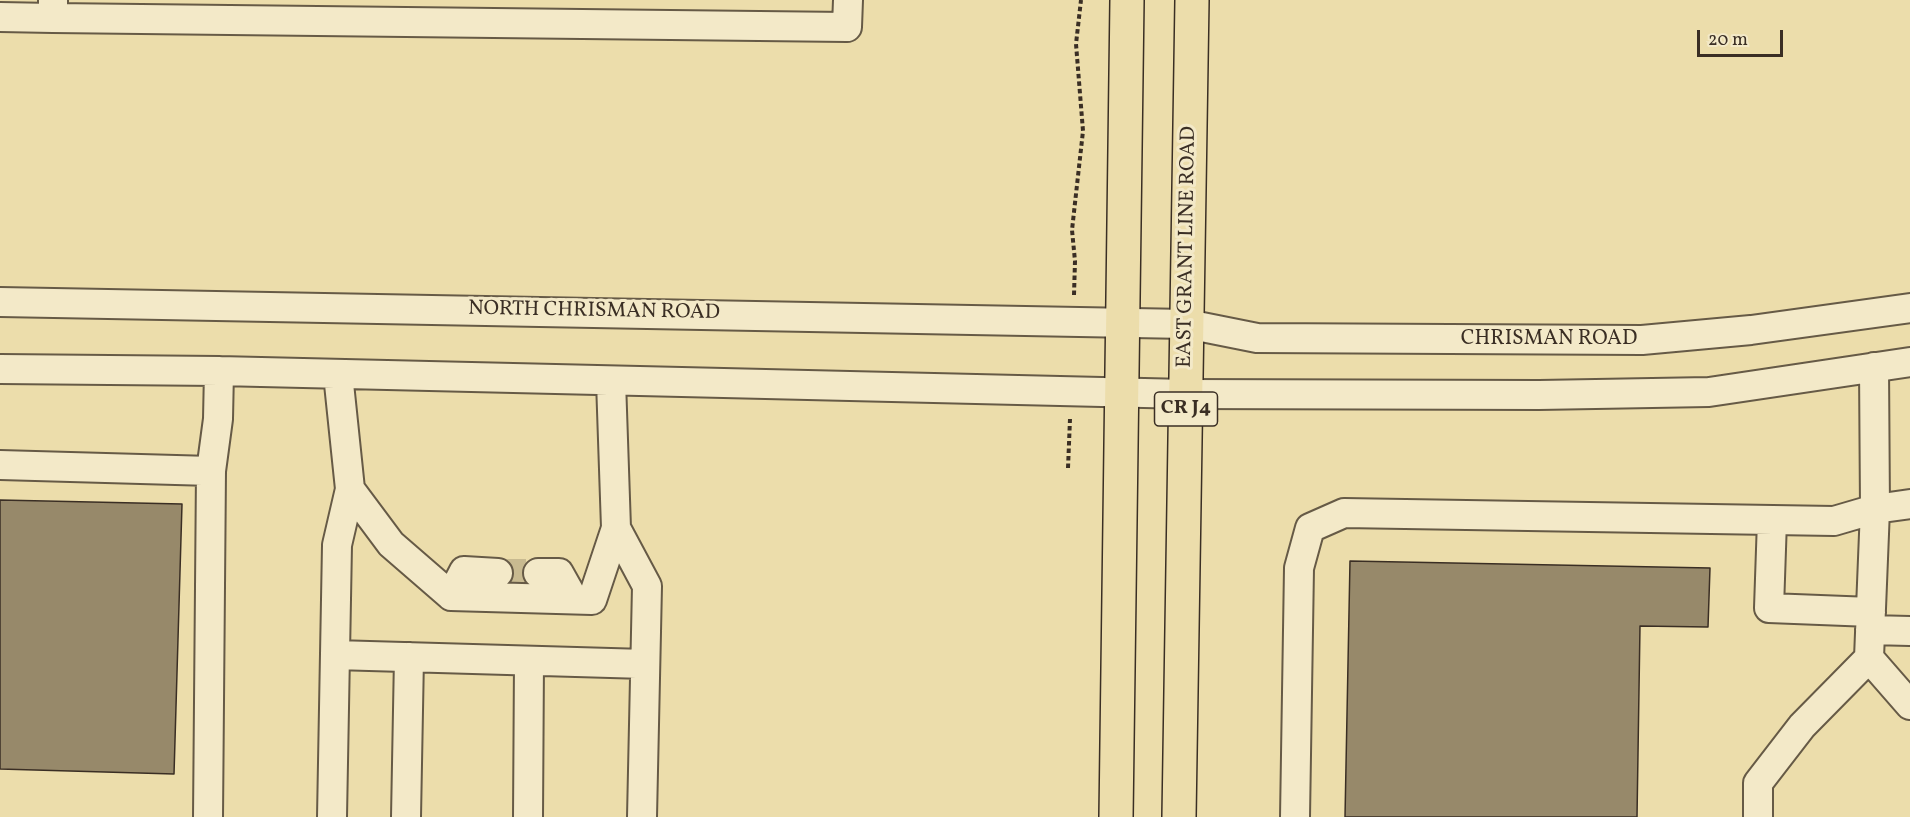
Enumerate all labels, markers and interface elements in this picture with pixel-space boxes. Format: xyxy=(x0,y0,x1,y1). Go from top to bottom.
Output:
scale bar xyxy=(1700,18,1786,56)
text: 20 m xyxy=(1708,28,1748,53)
street label: EAST GRANT LINE ROAD xyxy=(1173,126,1203,368)
street label: NORTH CHRISMAN ROAD xyxy=(468,297,720,327)
street label: CHRISMAN ROAD xyxy=(1461,327,1637,353)
road number: CR J4 xyxy=(1154,392,1218,426)

